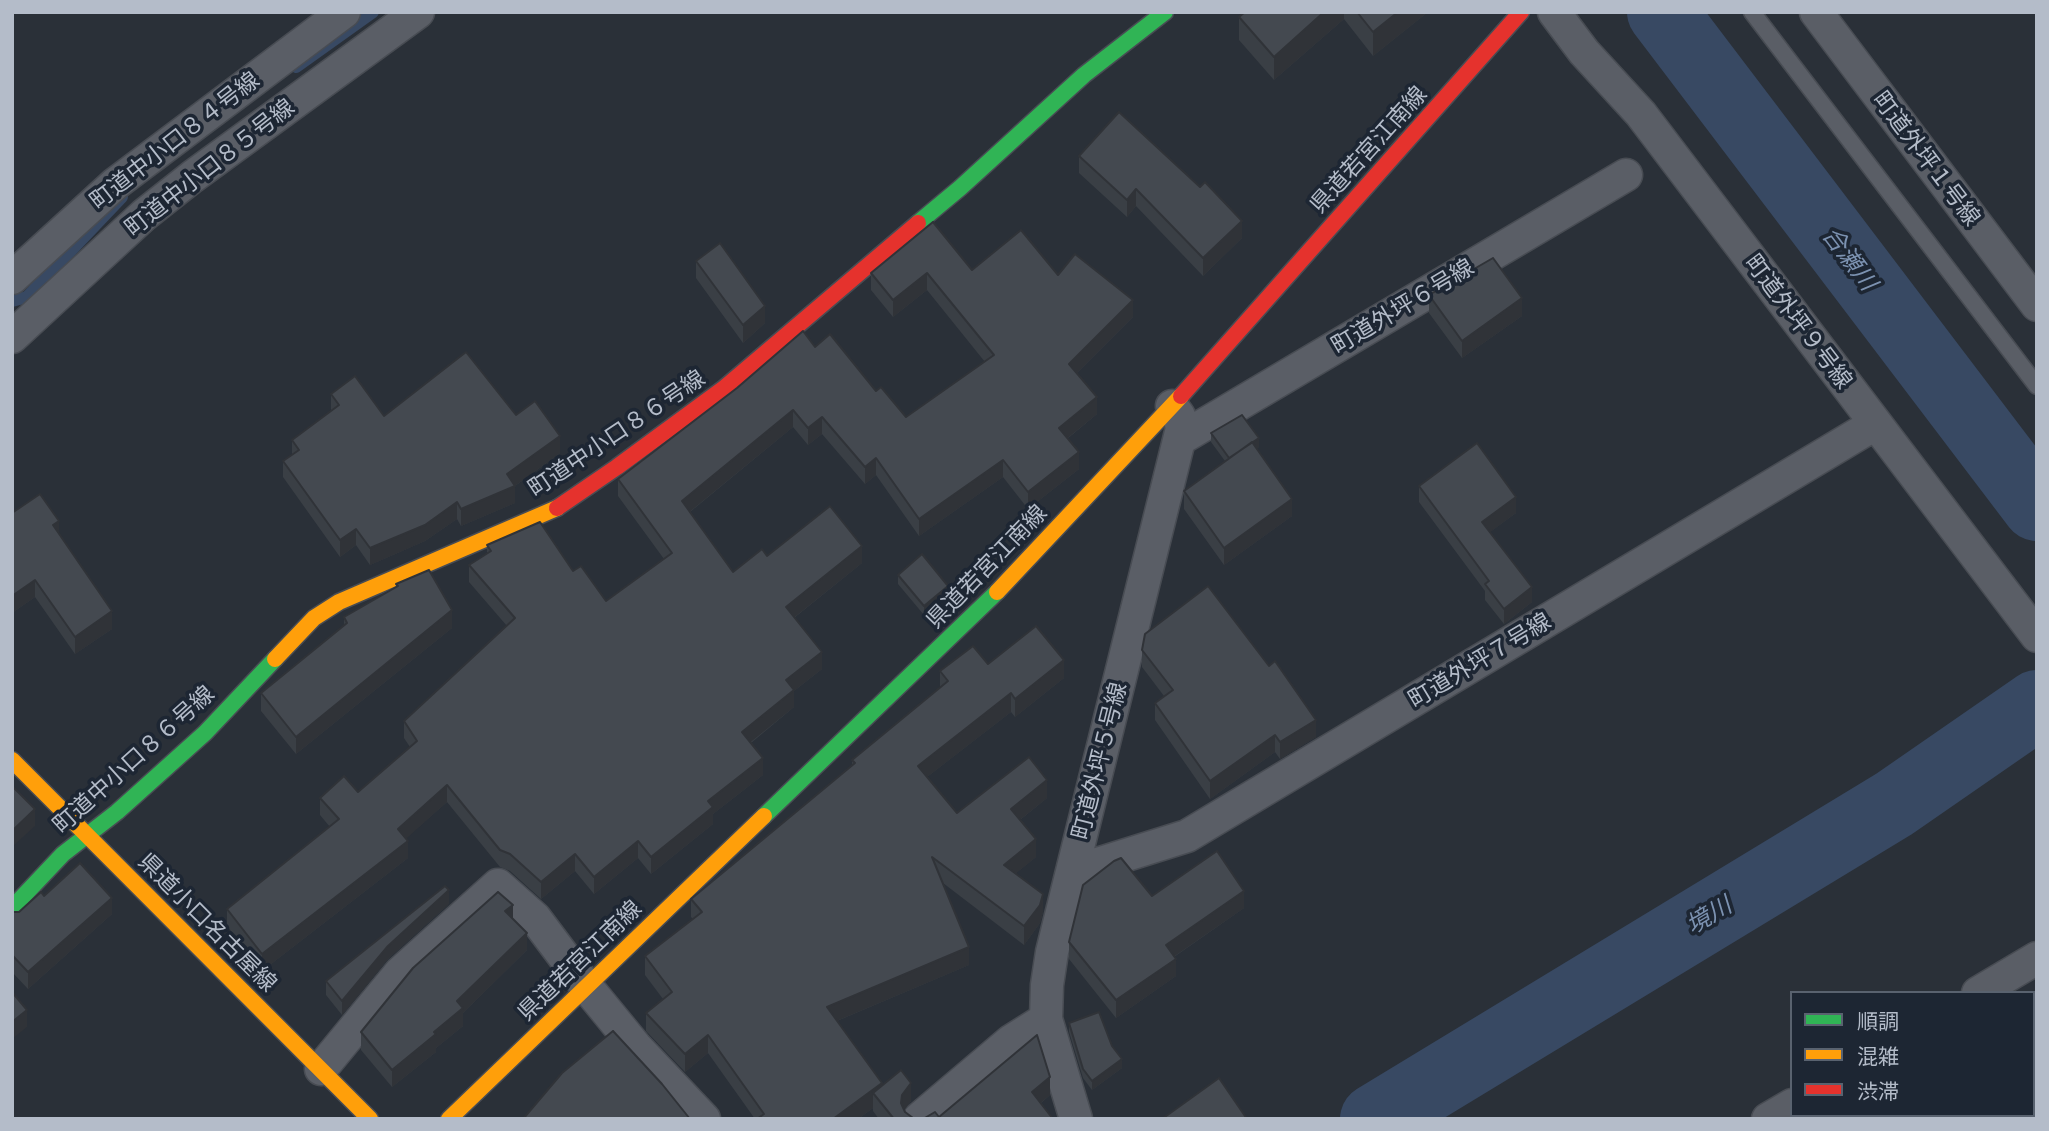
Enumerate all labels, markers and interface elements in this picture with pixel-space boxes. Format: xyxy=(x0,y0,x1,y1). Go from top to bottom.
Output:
street label: 町道中小口８４号線 xyxy=(85,66,265,216)
street label: 県道若宮江南線 xyxy=(1305,81,1433,219)
street label: 町道外坪１号線 xyxy=(1867,86,1985,232)
street label: 町道中小口８５号線 xyxy=(120,93,300,243)
water label: 合瀬川 xyxy=(1816,222,1882,296)
street label: 町道外坪９号線 xyxy=(1739,249,1857,395)
street label: 町道外坪６号線 xyxy=(1327,254,1479,360)
street label: 町道中小口８６号線 xyxy=(523,365,711,503)
street label: 県道若宮江南線 xyxy=(921,500,1053,634)
street label: 町道外坪７号線 xyxy=(1404,608,1556,714)
street label: 町道中小口８６号線 xyxy=(48,680,220,840)
street label: 町道外坪５号線 xyxy=(1067,680,1133,842)
street label: 県道小口名古屋線 xyxy=(132,848,282,998)
water label: 境川 xyxy=(1681,891,1737,941)
street label: 県道若宮江南線 xyxy=(513,895,647,1027)
legend xyxy=(1790,991,2035,1117)
text: 順調 xyxy=(1857,1009,1899,1034)
text: 混雑 xyxy=(1857,1044,1899,1069)
text: 渋滞 xyxy=(1857,1079,1899,1104)

